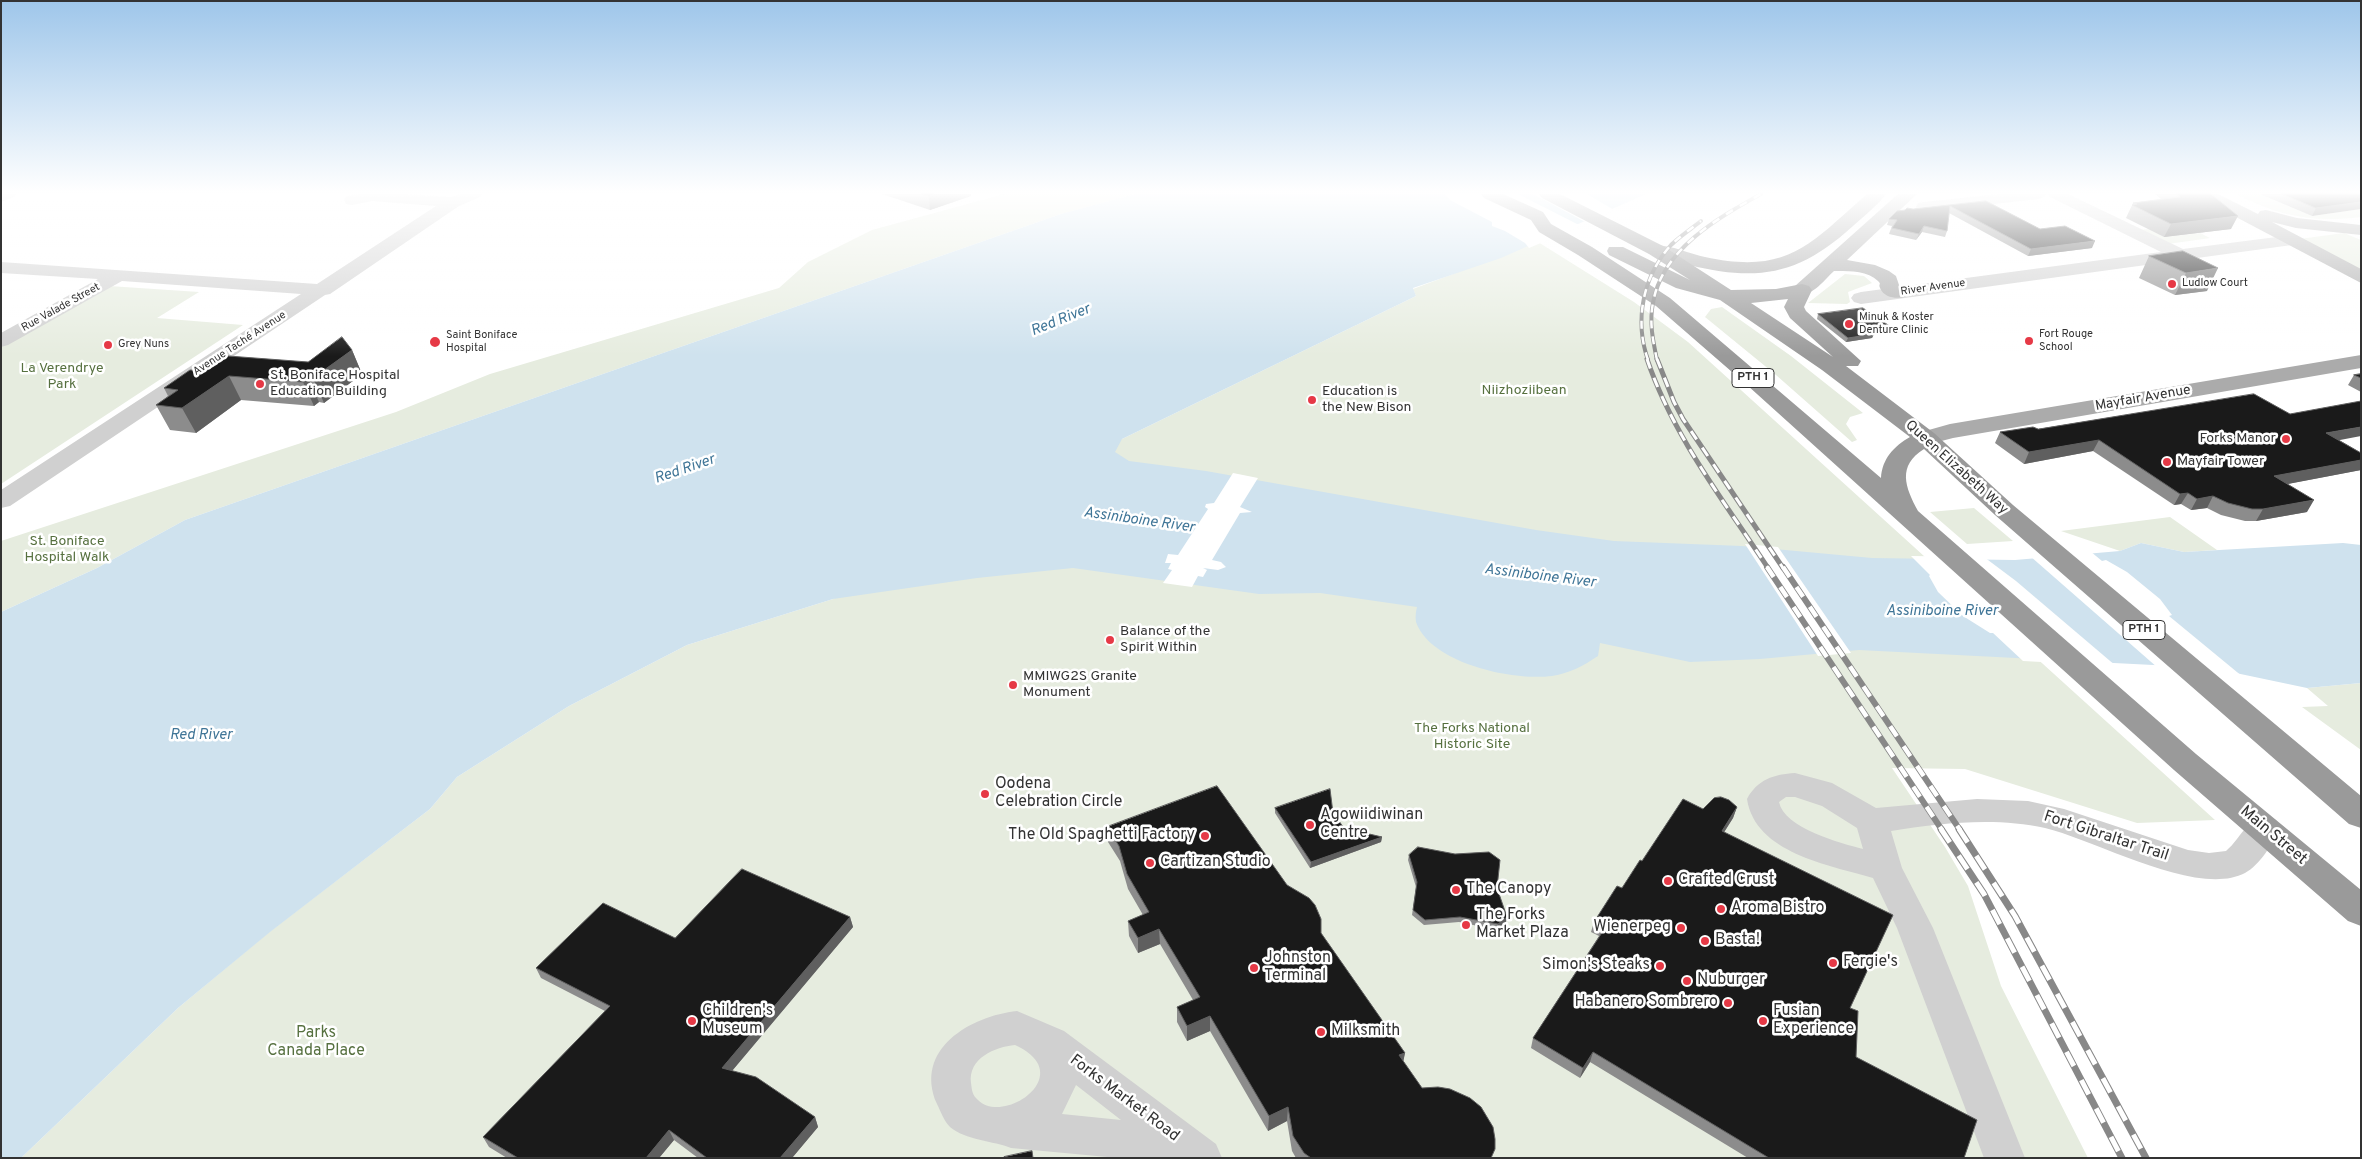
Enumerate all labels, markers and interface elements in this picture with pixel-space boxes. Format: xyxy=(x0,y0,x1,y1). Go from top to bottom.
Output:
street label: River Avenue xyxy=(1900,277,1966,299)
place label: Ludlow Court xyxy=(2182,277,2248,291)
marker: Ludlow Court xyxy=(2166,278,2178,290)
street label: Rue Valade Street xyxy=(19,281,103,335)
water label: Red River xyxy=(1029,301,1093,341)
street label: Avenue Taché Avenue xyxy=(191,309,289,379)
place label: Minuk & Koster Denture Clinic xyxy=(1859,311,1934,337)
marker: Minuk & Koster Denture Clinic xyxy=(1843,318,1855,330)
place label: Fort Rouge School xyxy=(2039,328,2093,354)
place label: Saint Boniface Hospital xyxy=(446,329,517,355)
marker: Saint Boniface Hospital xyxy=(428,335,442,349)
marker: Fort Rouge School xyxy=(2023,335,2035,347)
place label: Grey Nuns xyxy=(118,338,169,352)
marker: Grey Nuns xyxy=(102,339,114,351)
park label: La Verendrye Park xyxy=(20,361,104,394)
place label: St. Boniface Hospital Education Building xyxy=(270,368,400,401)
road number: PTH 1 xyxy=(1732,368,1774,388)
marker: St. Boniface Hospital Education Building xyxy=(254,378,266,390)
street label: Mayfair Avenue xyxy=(2094,382,2192,416)
park label: Niizhoziibean xyxy=(1481,383,1567,399)
place label: Education is the New Bison xyxy=(1322,384,1411,417)
marker: Education is the New Bison xyxy=(1306,394,1318,406)
street label: Queen Elizabeth Way xyxy=(1901,417,2011,519)
place label: Forks Manor xyxy=(2199,431,2276,447)
marker: Forks Manor xyxy=(2280,433,2292,445)
water label: Red River xyxy=(652,451,718,489)
place label: Mayfair Tower xyxy=(2177,454,2264,470)
marker: Mayfair Tower xyxy=(2161,456,2173,468)
water label: Assiniboine River xyxy=(1082,504,1196,538)
park label: St. Boniface Hospital Walk xyxy=(25,534,109,566)
water label: Assiniboine River xyxy=(1483,561,1597,593)
water label: Assiniboine River xyxy=(1886,603,1998,621)
road number: PTH 1 xyxy=(2123,620,2165,640)
place label: Balance of the Spirit Within xyxy=(1120,624,1210,656)
marker: Balance of the Spirit Within xyxy=(1104,634,1116,646)
place label: MMIWG2S Granite Monument xyxy=(1023,669,1137,702)
marker: MMIWG2S Granite Monument xyxy=(1007,679,1019,691)
park label: The Forks National Historic Site xyxy=(1414,721,1530,754)
water label: Red River xyxy=(170,727,232,745)
place label: Oodena Celebration Circle xyxy=(995,775,1122,813)
marker: Oodena Celebration Circle xyxy=(979,788,991,800)
street label: Main Street xyxy=(2236,802,2310,870)
place label: Agowiidiwinan Centre xyxy=(1320,806,1423,844)
street label: Fort Gibraltar Trail xyxy=(2041,808,2171,866)
marker: Agowiidiwinan Centre xyxy=(1304,819,1316,831)
place label: The Old Spaghetti Factory xyxy=(1008,826,1195,846)
marker: The Old Spaghetti Factory xyxy=(1199,830,1211,842)
place label: Cartizan Studio xyxy=(1160,853,1271,873)
marker: Cartizan Studio xyxy=(1144,857,1156,869)
place label: Crafted Crust xyxy=(1678,871,1774,891)
marker: Crafted Crust xyxy=(1662,875,1674,887)
place label: The Canopy xyxy=(1466,880,1551,900)
marker: The Canopy xyxy=(1450,884,1462,896)
place label: Aroma Bistro xyxy=(1731,899,1824,919)
marker: Aroma Bistro xyxy=(1715,903,1727,915)
place label: The Forks Market Plaza xyxy=(1476,906,1569,944)
place label: Wienerpeg xyxy=(1593,918,1671,938)
marker: The Forks Market Plaza xyxy=(1460,919,1472,931)
marker: Wienerpeg xyxy=(1675,922,1687,934)
place label: Basta! xyxy=(1715,931,1760,951)
marker: Basta! xyxy=(1699,935,1711,947)
place label: Johnston Terminal xyxy=(1264,949,1331,987)
place label: Fergie's xyxy=(1843,953,1898,973)
place label: Simon's Steaks xyxy=(1542,956,1650,976)
marker: Fergie's xyxy=(1827,957,1839,969)
marker: Simon's Steaks xyxy=(1654,960,1666,972)
marker: Johnston Terminal xyxy=(1248,962,1260,974)
place label: Nuburger xyxy=(1697,971,1765,991)
marker: Nuburger xyxy=(1681,975,1693,987)
place label: Habanero Sombrero xyxy=(1575,993,1718,1013)
marker: Habanero Sombrero xyxy=(1722,997,1734,1009)
place label: Children's Museum xyxy=(702,1002,773,1040)
place label: Fusian Experience xyxy=(1773,1002,1854,1040)
marker: Children's Museum xyxy=(686,1015,698,1027)
marker: Fusian Experience xyxy=(1757,1015,1769,1027)
place label: Milksmith xyxy=(1331,1022,1400,1042)
park label: Parks Canada Place xyxy=(267,1024,365,1062)
marker: Milksmith xyxy=(1315,1026,1327,1038)
street label: Forks Market Road xyxy=(1065,1051,1183,1147)

